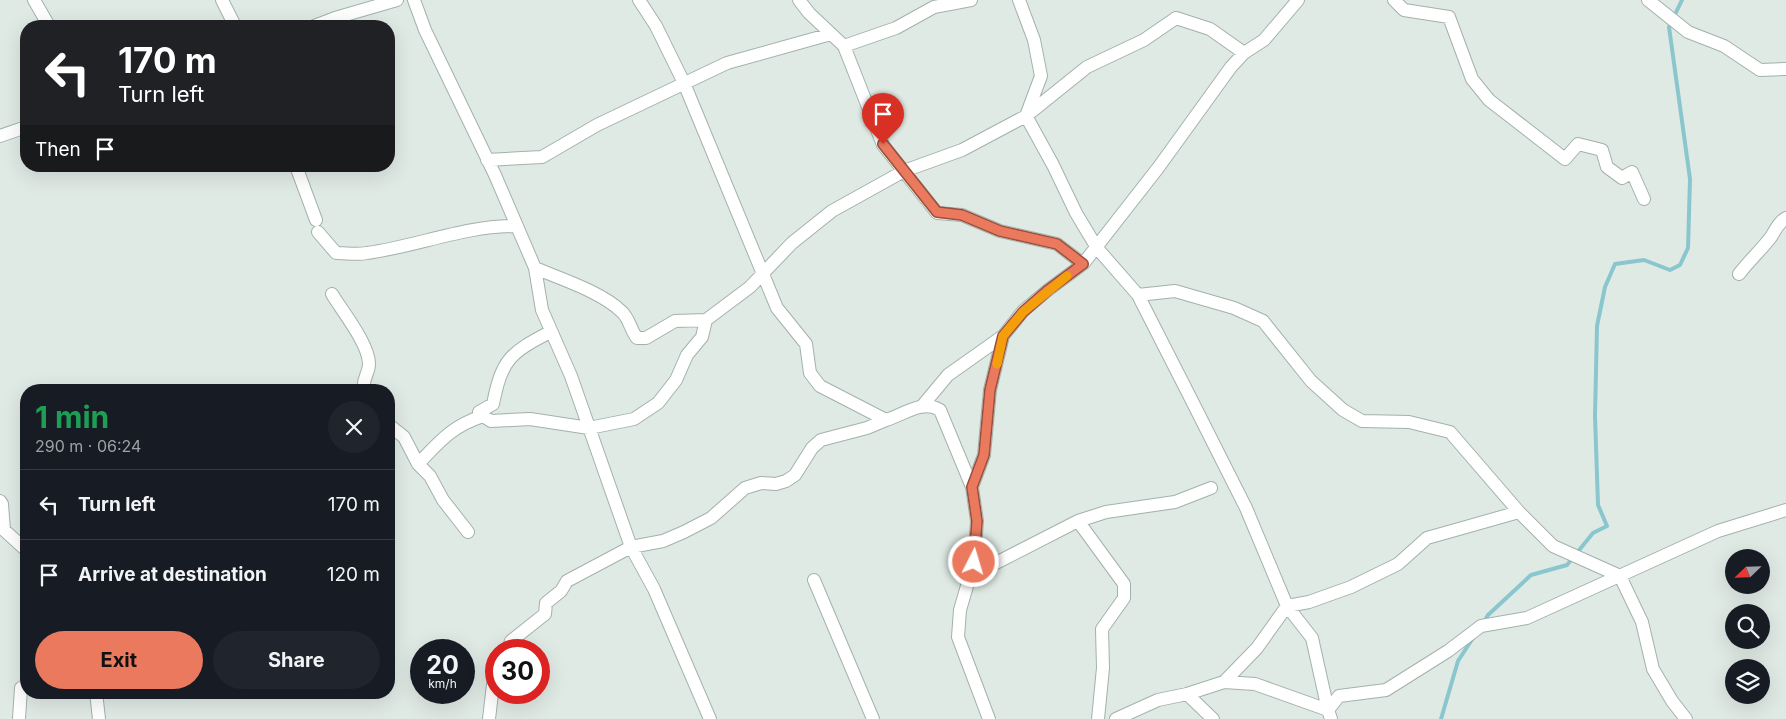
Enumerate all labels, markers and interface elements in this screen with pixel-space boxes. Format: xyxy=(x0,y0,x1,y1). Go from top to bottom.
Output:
text: 170 m xyxy=(118,39,217,81)
icon: left xyxy=(35,40,100,105)
text: Turn left xyxy=(118,81,204,107)
pin xyxy=(862,93,904,144)
icon: arrive xyxy=(869,100,897,128)
icon: arrive xyxy=(91,135,119,163)
text: Then xyxy=(35,138,81,161)
text: 1 min xyxy=(35,399,109,435)
button: close xyxy=(328,401,380,453)
text: 290 m · 06:24 xyxy=(35,436,141,456)
icon: left xyxy=(35,491,63,519)
text: Turn left xyxy=(78,493,156,516)
text: 170 m xyxy=(328,493,380,516)
position arrow xyxy=(947,535,999,587)
north arrow xyxy=(1725,549,1770,594)
map controls xyxy=(1725,549,1770,704)
icon: arrive xyxy=(35,561,63,589)
text: Arrive at destination xyxy=(78,563,267,586)
text: 120 m xyxy=(327,563,380,586)
button: search xyxy=(1725,604,1770,649)
button: Exit xyxy=(35,631,203,689)
button: Share xyxy=(213,631,380,689)
speed limit sign: 30 xyxy=(485,639,550,704)
text: 20 xyxy=(426,650,459,680)
button: layers xyxy=(1725,659,1770,704)
text: km/h xyxy=(428,676,457,691)

